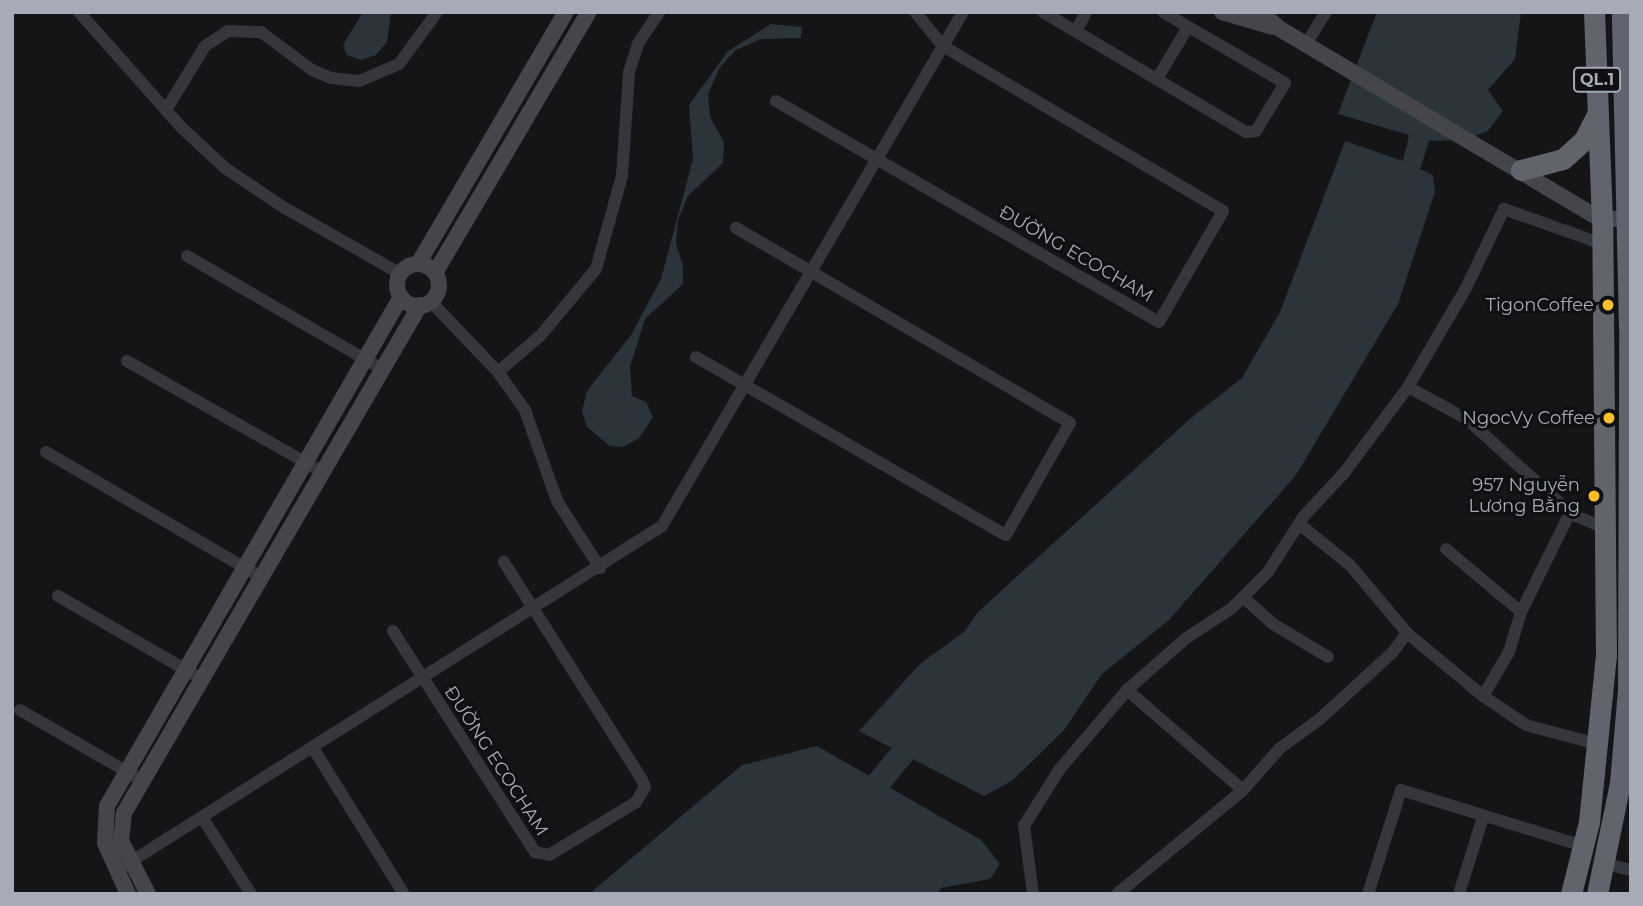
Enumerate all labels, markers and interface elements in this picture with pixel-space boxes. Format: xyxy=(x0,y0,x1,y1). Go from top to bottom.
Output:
road number: QL.1 xyxy=(1572,68,1622,92)
street label: ĐƯỜNG ECOCHAM xyxy=(995,201,1157,307)
place label: TigonCoffee xyxy=(1486,294,1594,316)
marker: TigonCoffee xyxy=(1600,297,1616,313)
place label: NgocVy Coffee xyxy=(1462,407,1595,429)
marker: NgocVy Coffee xyxy=(1601,410,1617,426)
place label: 957 Nguyễn Lương Bằng xyxy=(1469,475,1580,518)
marker: 957 Nguyễn Lương Bằng xyxy=(1586,488,1602,504)
street label: ĐƯỜNG ECOCHAM xyxy=(439,682,553,840)

